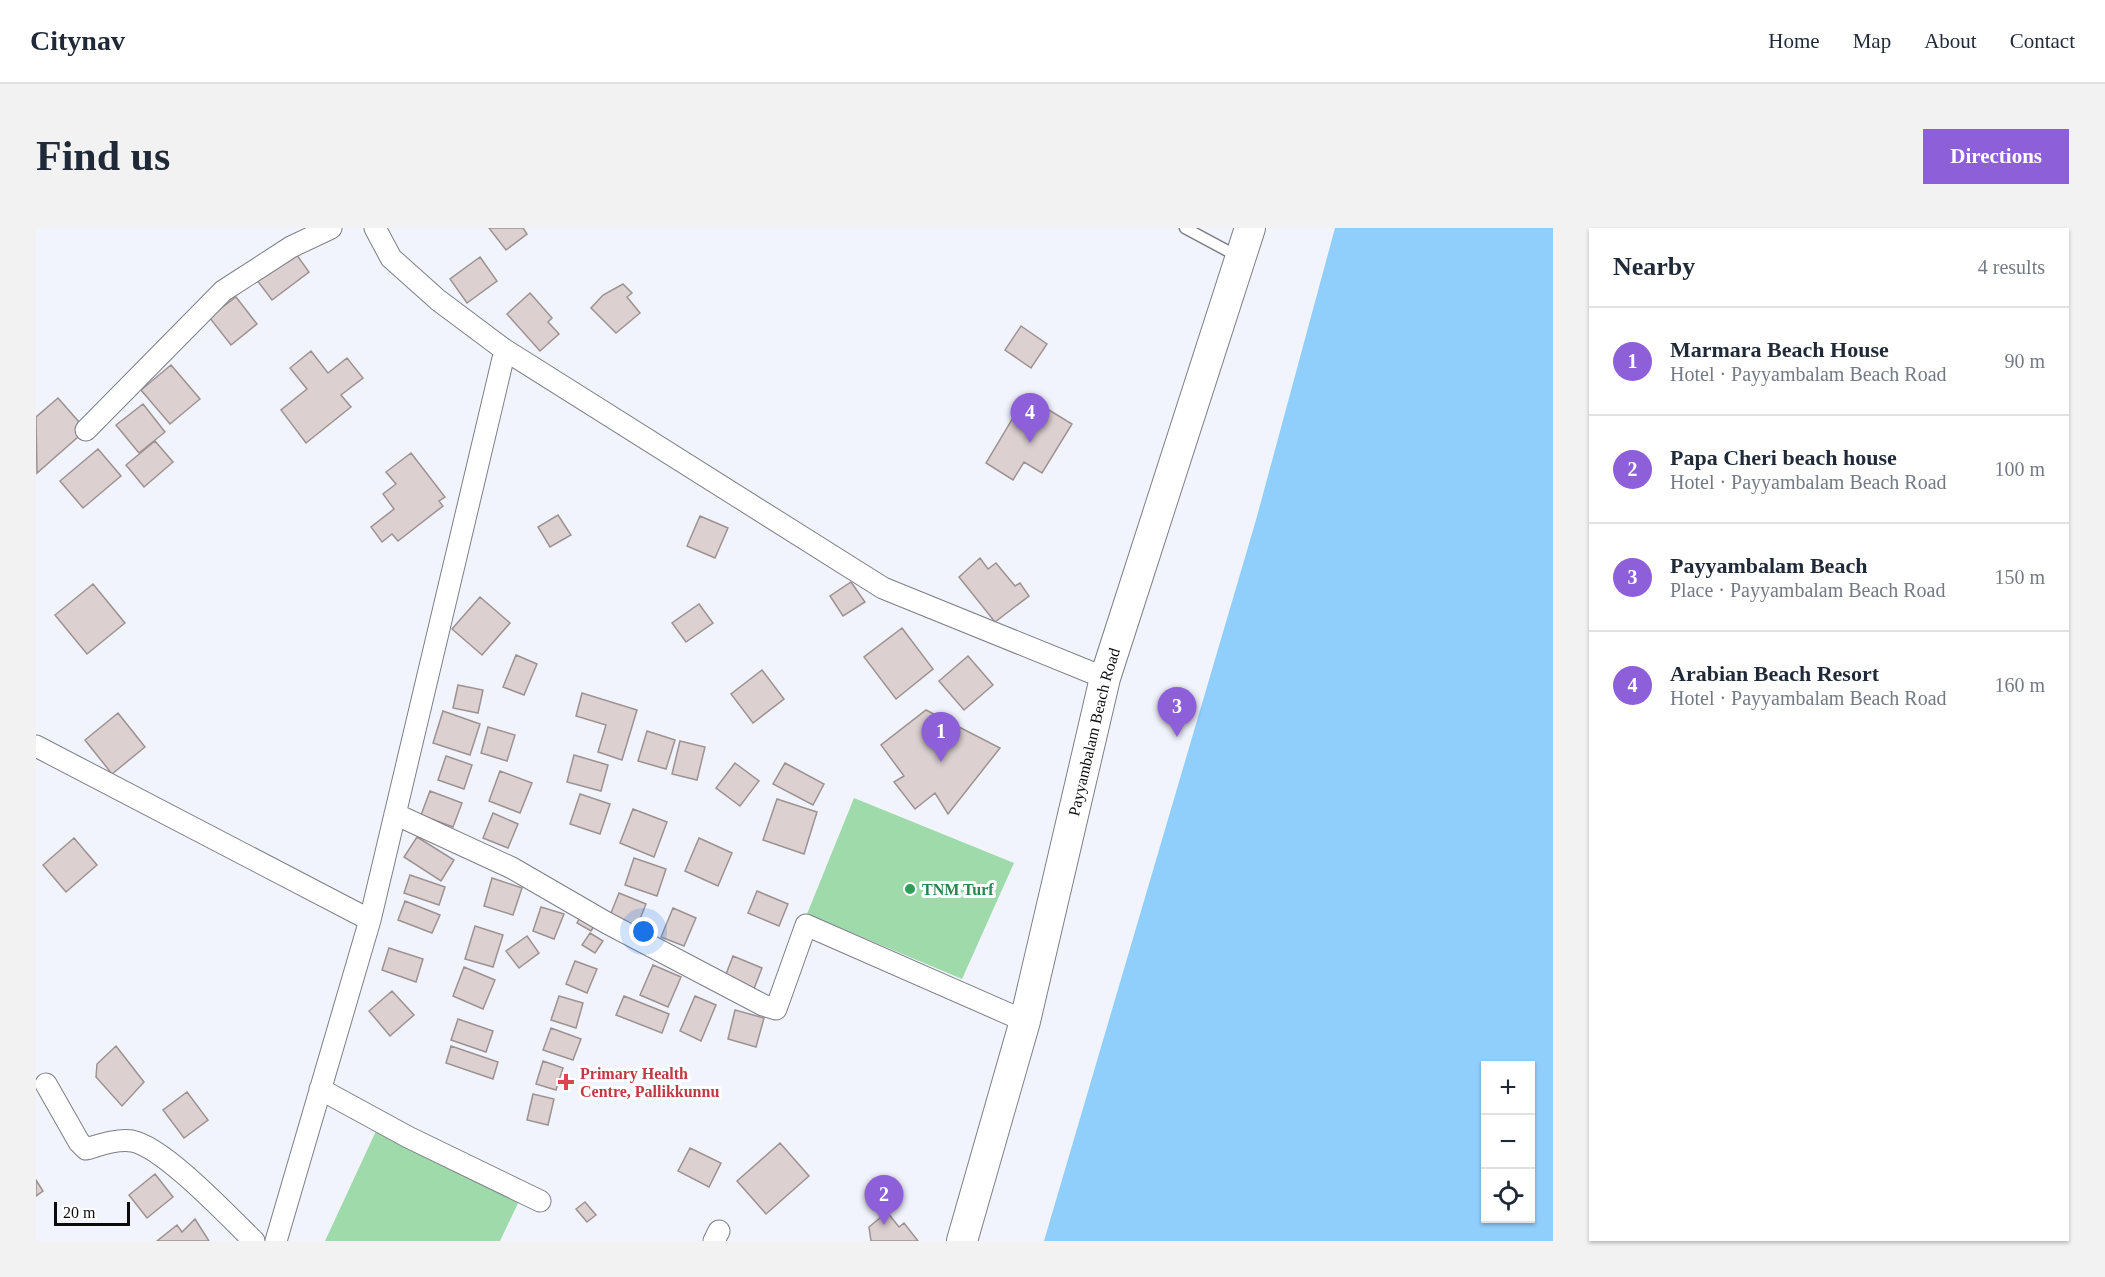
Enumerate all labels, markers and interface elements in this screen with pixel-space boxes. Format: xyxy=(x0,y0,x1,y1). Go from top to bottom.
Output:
text: Citynav xyxy=(30,25,125,56)
text: Home xyxy=(1768,29,1820,53)
text: Map xyxy=(1853,29,1891,53)
text: About xyxy=(1924,29,1977,53)
text: Contact xyxy=(2010,29,2075,53)
button: Directions xyxy=(1923,129,2069,184)
text: Find us xyxy=(36,133,170,179)
text: Nearby xyxy=(1613,252,1695,281)
text: 4 results xyxy=(1978,256,2045,278)
text: Marmara Beach House xyxy=(1670,337,1889,362)
text: 1 xyxy=(1628,350,1638,372)
text: 90 m xyxy=(2004,350,2045,372)
text: Hotel · Payyambalam Beach Road xyxy=(1670,363,1947,385)
pin: 4 xyxy=(1010,394,1050,443)
text: Papa Cheri beach house xyxy=(1670,445,1897,470)
text: 2 xyxy=(1628,458,1638,480)
text: 100 m xyxy=(1994,458,2045,480)
text: Hotel · Payyambalam Beach Road xyxy=(1670,471,1947,493)
text: Payyambalam Beach xyxy=(1670,553,1867,578)
text: 3 xyxy=(1628,566,1638,588)
text: 150 m xyxy=(1994,566,2045,588)
text: Place · Payyambalam Beach Road xyxy=(1670,579,1945,601)
street label: Payyambalam Beach Road xyxy=(1065,646,1123,818)
text: Arabian Beach Resort xyxy=(1670,661,1879,686)
text: 4 xyxy=(1628,674,1638,696)
text: 160 m xyxy=(1994,674,2045,696)
text: Hotel · Payyambalam Beach Road xyxy=(1670,687,1947,709)
pin: 3 xyxy=(1158,688,1196,737)
pin: 1 xyxy=(922,712,960,762)
place label: TNM Turf xyxy=(922,881,994,898)
marker: TNM Turf xyxy=(903,882,917,896)
your location xyxy=(629,917,658,946)
map controls xyxy=(1481,1061,1535,1223)
button: + xyxy=(1481,1061,1535,1115)
place label: Primary Health Centre, Pallikkunnu xyxy=(580,1065,719,1100)
marker: Primary Health Centre, Pallikkunnu xyxy=(557,1073,575,1091)
button: − xyxy=(1481,1115,1535,1169)
button: locate xyxy=(1481,1169,1535,1223)
pin: 2 xyxy=(864,1176,904,1225)
scale bar xyxy=(54,1199,130,1226)
text: 20 m xyxy=(63,1204,95,1221)

